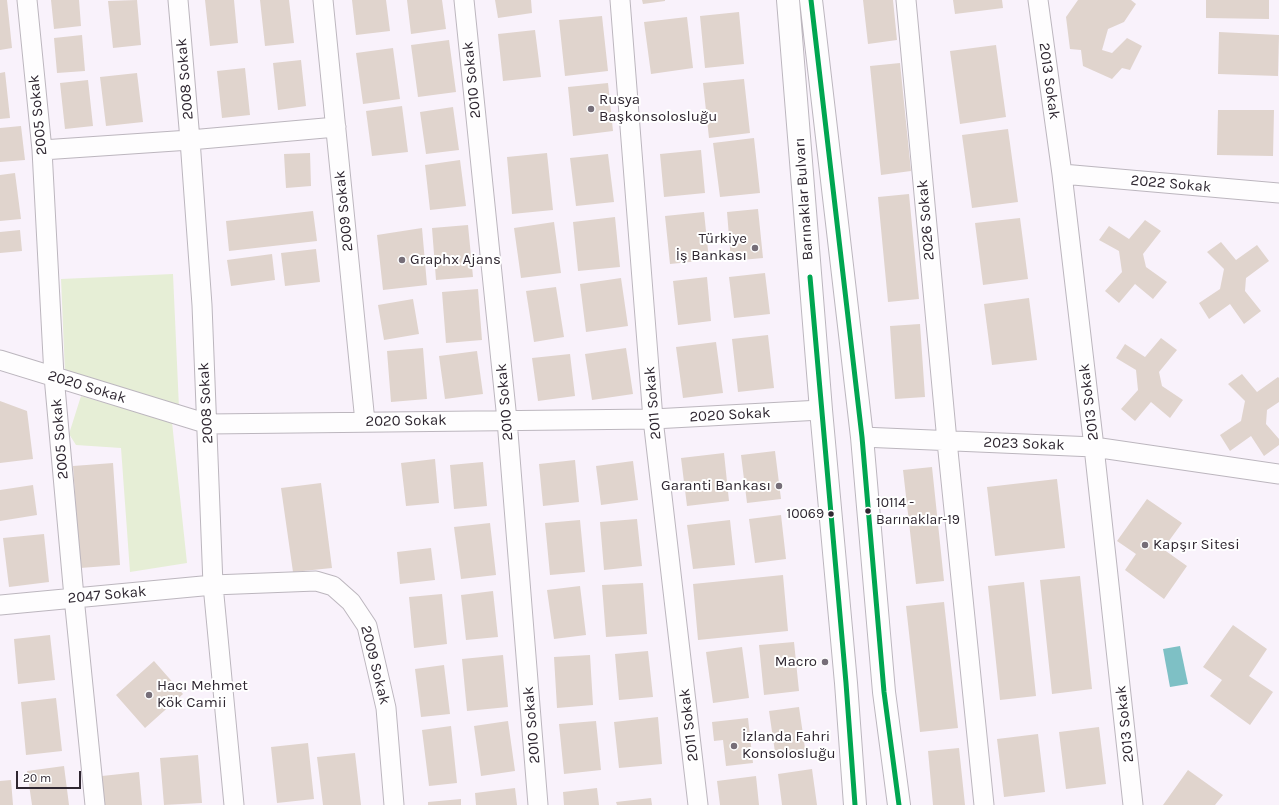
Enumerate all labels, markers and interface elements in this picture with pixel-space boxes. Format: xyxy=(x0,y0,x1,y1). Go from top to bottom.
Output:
street label: 2008 Sokak xyxy=(172,38,198,120)
street label: 2010 Sokak xyxy=(459,41,485,119)
street label: 2013 Sokak xyxy=(1035,41,1063,121)
street label: 2005 Sokak xyxy=(25,74,51,156)
place label: Rusya Başkonsolosluğu xyxy=(599,91,717,126)
marker: Rusya Başkonsolosluğu xyxy=(586,104,596,114)
street label: Barınaklar Bulvarı xyxy=(791,137,817,261)
street label: 2009 Sokak xyxy=(331,170,357,252)
street label: 2022 Sokak xyxy=(1130,172,1212,196)
street label: 2026 Sokak xyxy=(914,179,938,261)
place label: Türkiye İş Bankası xyxy=(676,230,747,265)
marker: Türkiye İş Bankası xyxy=(750,243,760,253)
place label: Graphx Ajans xyxy=(410,251,501,269)
marker: Graphx Ajans xyxy=(397,255,407,265)
street label: 2008 Sokak xyxy=(195,362,217,444)
street label: 2013 Sokak xyxy=(1075,362,1103,442)
street label: 2010 Sokak xyxy=(493,363,517,441)
street label: 2011 Sokak xyxy=(641,366,665,440)
street label: 2020 Sokak xyxy=(46,367,128,407)
street label: 2005 Sokak xyxy=(48,398,72,480)
street label: 2020 Sokak xyxy=(689,404,771,426)
street label: 2020 Sokak xyxy=(365,411,447,431)
street label: 2023 Sokak xyxy=(983,434,1065,454)
place label: Garanti Bankası xyxy=(661,477,771,495)
marker: Garanti Bankası xyxy=(774,481,784,491)
place label: 10114 - Barınaklar-19 xyxy=(876,495,960,528)
place label: 10069 xyxy=(787,506,824,522)
marker: 10114 - Barınaklar-19 xyxy=(863,506,873,516)
marker: 10069 xyxy=(826,509,836,519)
place label: Kapşır Sitesi xyxy=(1153,536,1240,554)
marker: Kapşır Sitesi xyxy=(1140,540,1150,550)
street label: 2047 Sokak xyxy=(67,583,147,607)
street label: 2009 Sokak xyxy=(356,623,394,707)
place label: Macro xyxy=(775,653,817,671)
marker: Macro xyxy=(820,657,830,667)
place label: Hacı Mehmet Kök Camii xyxy=(157,677,248,712)
street label: 2013 Sokak xyxy=(1112,685,1138,763)
street label: 2010 Sokak xyxy=(520,686,544,764)
street label: 2011 Sokak xyxy=(676,687,702,763)
marker: Hacı Mehmet Kök Camii xyxy=(144,690,154,700)
place label: İzlanda Fahri Konsolosluğu xyxy=(742,728,836,763)
marker: İzlanda Fahri Konsolosluğu xyxy=(729,741,739,751)
scale bar xyxy=(18,763,83,789)
text: 20 m xyxy=(23,771,51,785)

